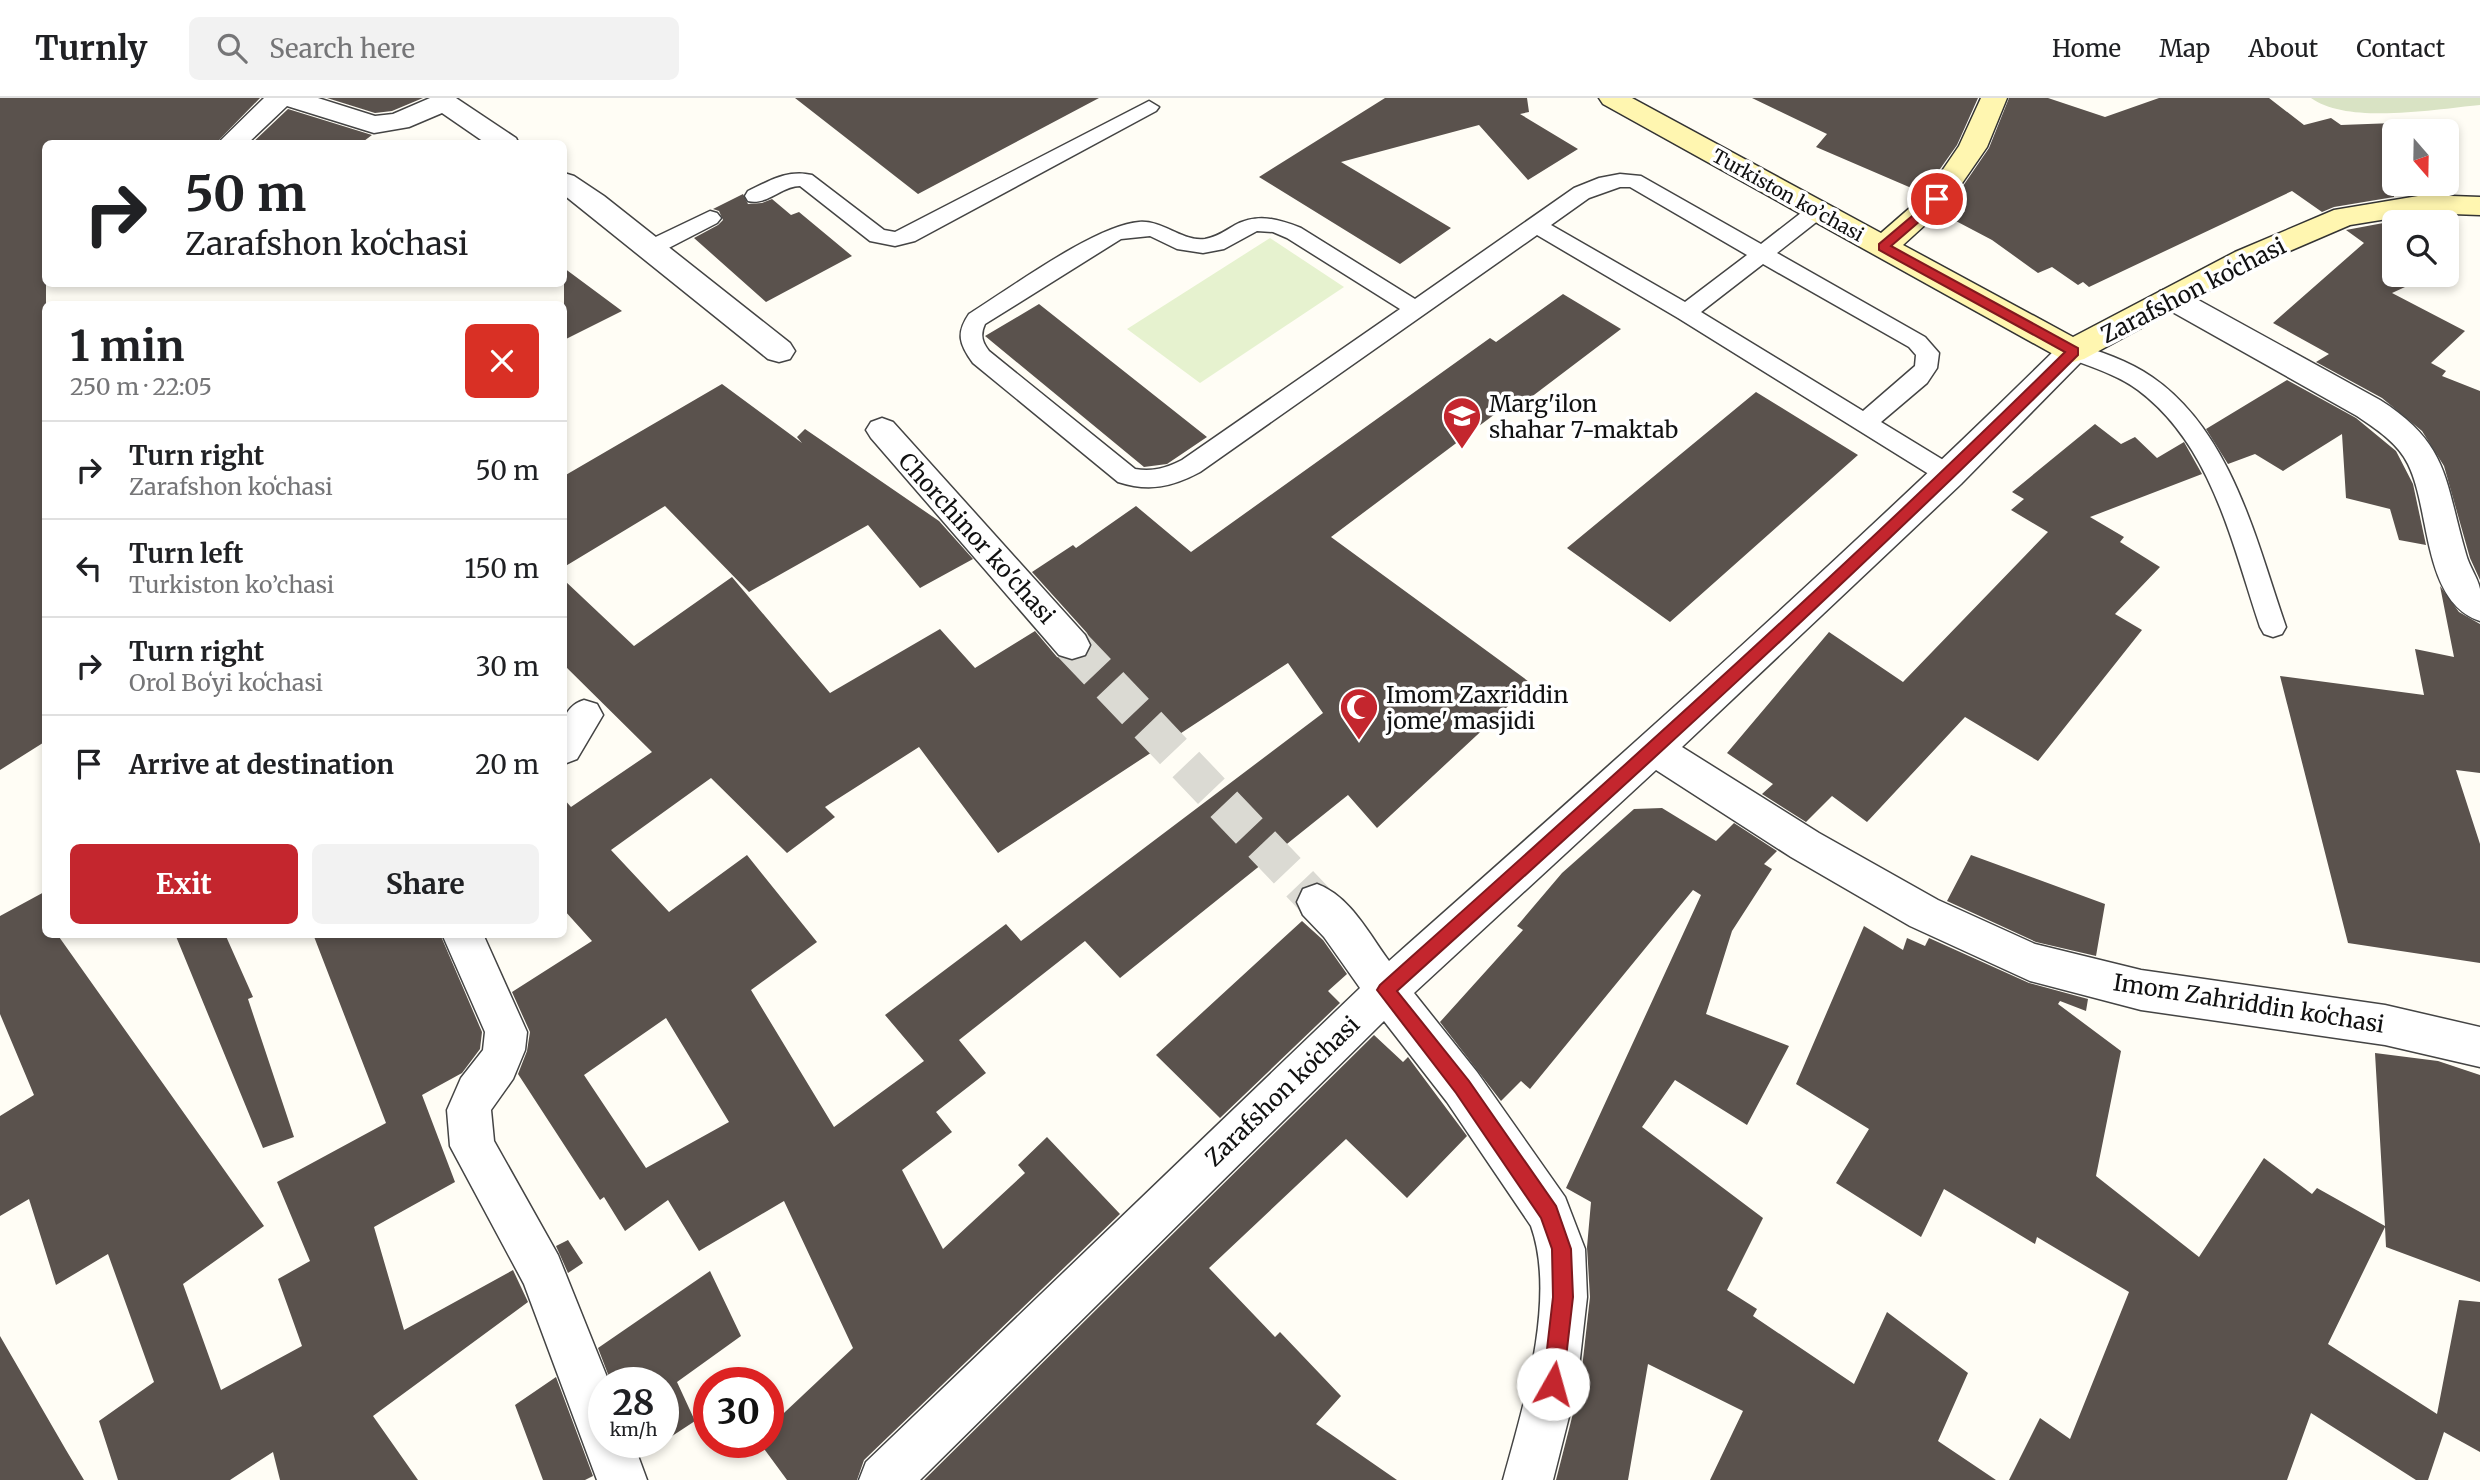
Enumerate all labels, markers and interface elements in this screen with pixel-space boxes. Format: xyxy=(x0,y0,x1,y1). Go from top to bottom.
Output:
search box xyxy=(189,17,679,80)
text: Turnly xyxy=(35,28,147,69)
icon: search xyxy=(213,29,251,67)
text: Search here xyxy=(269,32,415,65)
text: Home xyxy=(2052,33,2121,64)
text: Map xyxy=(2159,33,2210,64)
text: About xyxy=(2248,33,2318,64)
text: Contact xyxy=(2356,33,2445,64)
north arrow xyxy=(2382,119,2459,196)
map controls xyxy=(2382,119,2459,287)
street label: Turkiston ko’chasi xyxy=(1708,143,1868,247)
text: 50 m xyxy=(185,163,306,224)
icon: right xyxy=(70,168,161,259)
pin xyxy=(1907,169,1967,229)
icon: arrive xyxy=(1918,180,1956,218)
button: search xyxy=(2382,210,2459,287)
text: Zarafshon koʻchasi xyxy=(185,224,468,264)
street label: Zarafshon koʻchasi xyxy=(2096,231,2290,349)
text: 1 min xyxy=(70,320,184,372)
button: close xyxy=(465,324,539,398)
text: 250 m · 22:05 xyxy=(70,372,212,401)
place label: Marg'ilon shahar 7-maktab xyxy=(1489,389,1678,444)
school or university icon: Marg'ilon shahar 7-maktab xyxy=(1441,395,1483,450)
text: Turn right xyxy=(129,439,264,472)
street label: Chorchinor ko'chasi xyxy=(892,446,1062,630)
icon: right xyxy=(70,451,108,489)
text: 50 m xyxy=(475,454,539,487)
text: Zarafshon koʻchasi xyxy=(129,472,333,501)
text: Turn left xyxy=(129,537,243,570)
icon: left xyxy=(70,549,108,587)
text: 150 m xyxy=(465,552,539,585)
text: Turkiston ko’chasi xyxy=(129,570,334,599)
text: Turn right xyxy=(129,635,264,668)
icon: right xyxy=(70,647,108,685)
text: 30 m xyxy=(476,650,539,683)
text: Orol Boʻyi koʻchasi xyxy=(129,668,323,697)
place label: Imom Zaxriddin jome' masjidi xyxy=(1385,680,1569,735)
mosque icon: Imom Zaxriddin jome' masjidi xyxy=(1338,686,1380,741)
icon: arrive xyxy=(70,745,108,783)
text: Arrive at destination xyxy=(129,748,394,781)
text: 20 m xyxy=(475,748,539,781)
button: Exit xyxy=(70,844,298,924)
button: Share xyxy=(312,844,539,924)
street label: Imom Zahriddin koʻchasi xyxy=(2111,967,2387,1039)
street label: Zarafshon koʻchasi xyxy=(1199,1010,1365,1172)
position arrow xyxy=(1516,1347,1590,1421)
speed limit sign: 30 xyxy=(693,1367,784,1458)
text: 28 xyxy=(612,1381,655,1425)
text: km/h xyxy=(610,1418,657,1441)

